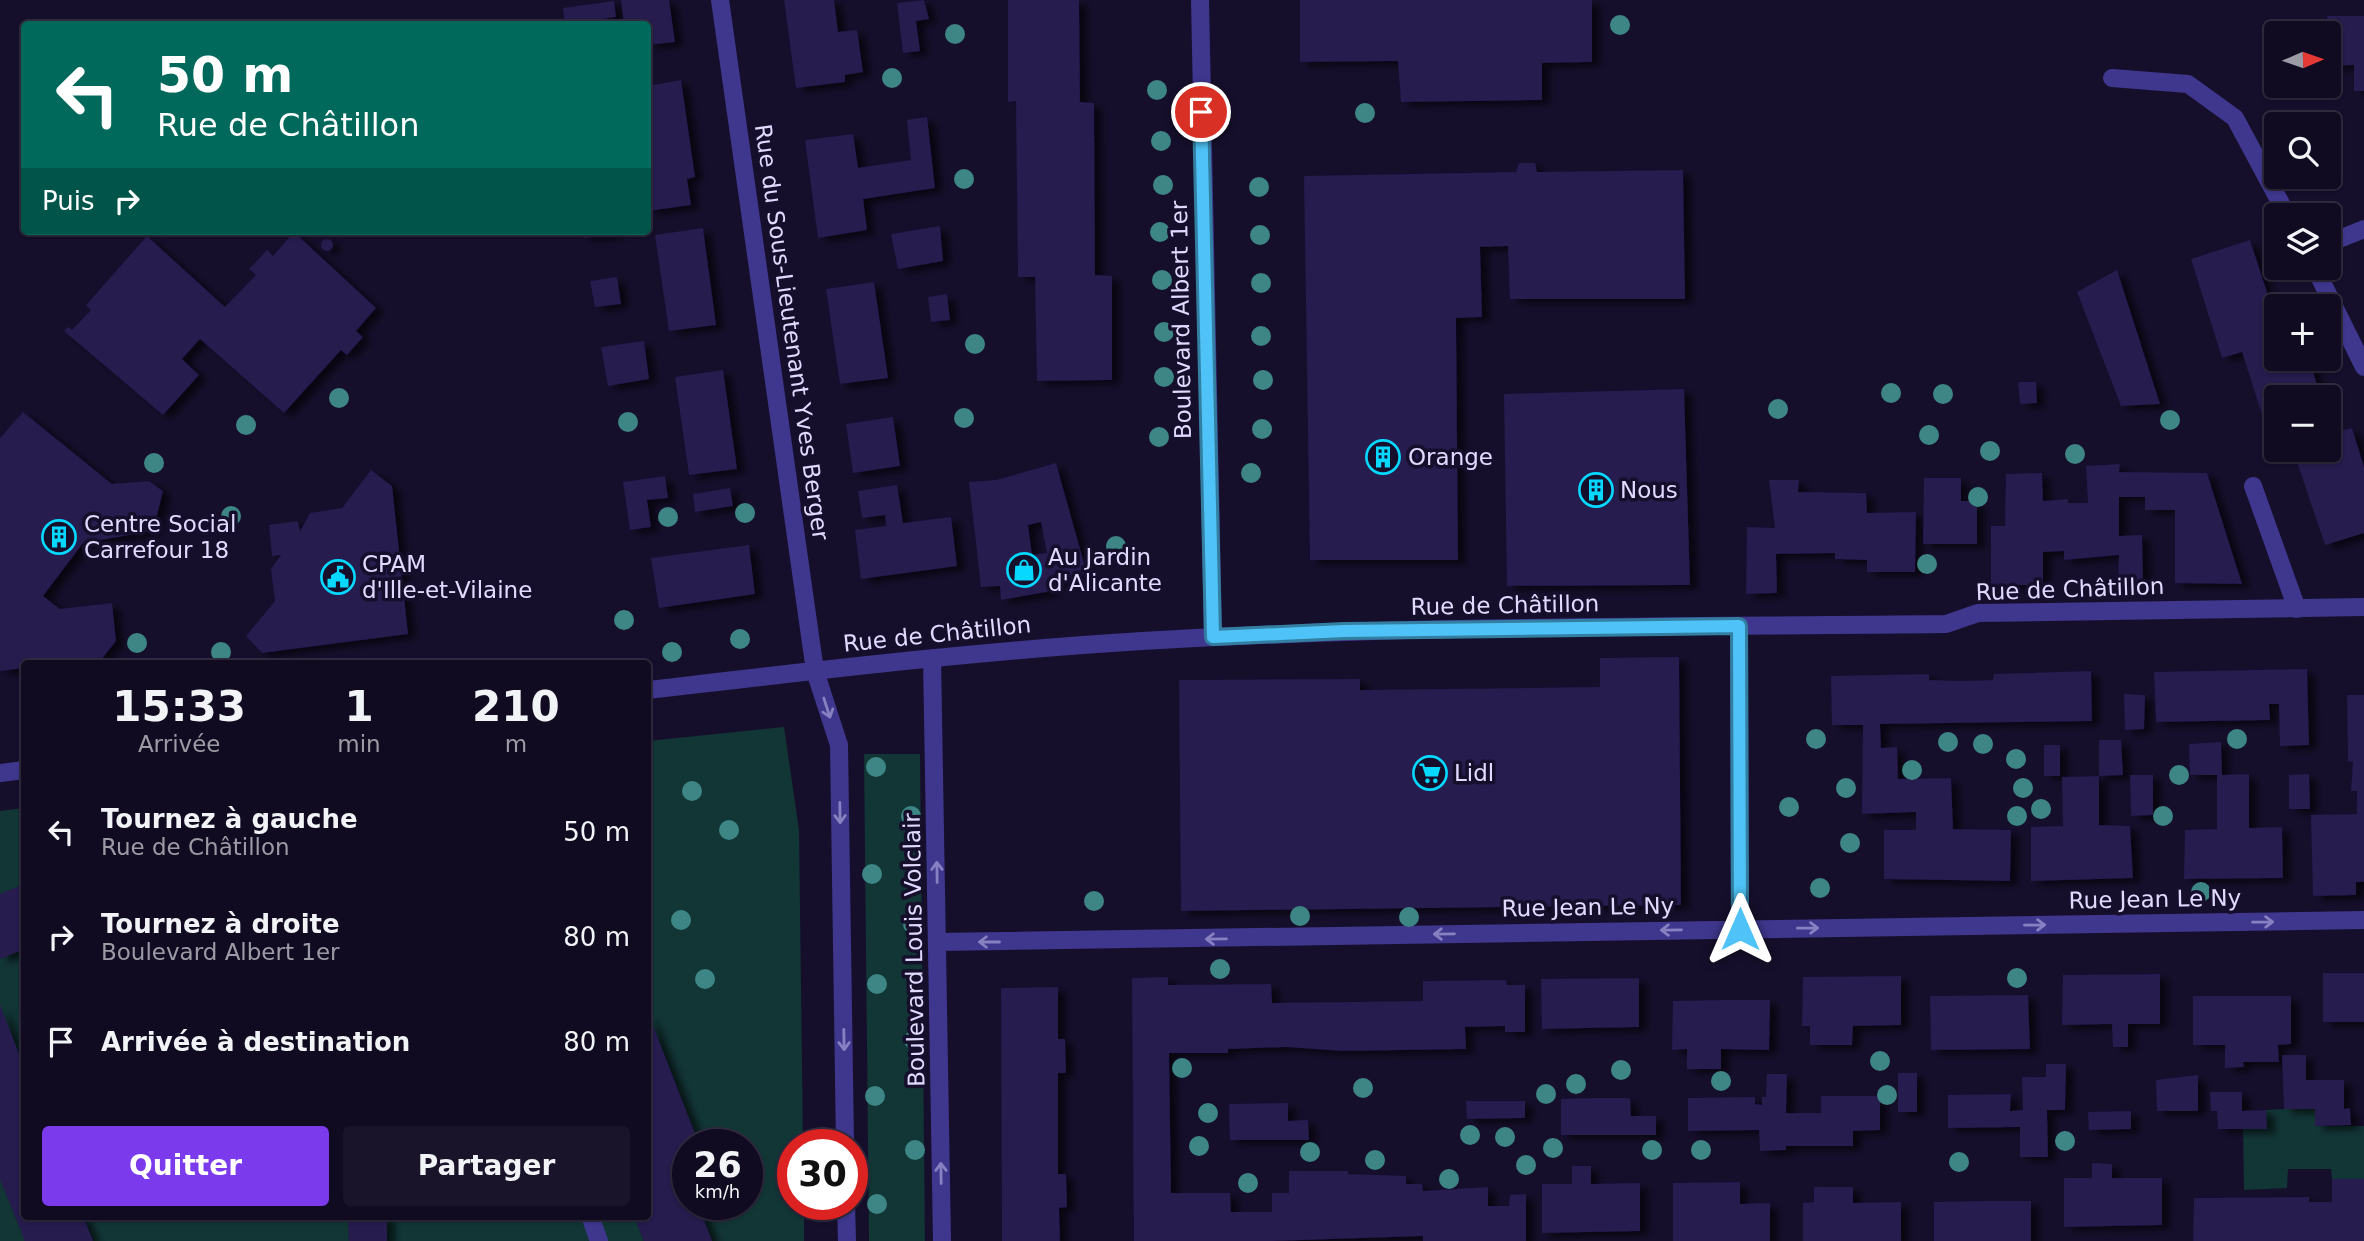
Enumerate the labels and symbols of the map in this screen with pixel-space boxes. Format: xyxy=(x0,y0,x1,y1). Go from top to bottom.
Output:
north arrow xyxy=(2264,21,2342,98)
pin xyxy=(1171,82,1231,142)
street label: Rue du Sous-Lieutenant Yves Berger xyxy=(750,122,834,542)
street label: Boulevard Albert 1er xyxy=(1166,200,1196,439)
building icon: Orange xyxy=(1364,438,1402,476)
place label: Orange xyxy=(1408,444,1493,470)
building icon: Nous xyxy=(1577,471,1615,509)
place label: Nous xyxy=(1620,477,1678,503)
place label: Centre Social Carrefour 18 xyxy=(84,511,236,563)
building icon: Centre Social Carrefour 18 xyxy=(40,518,78,556)
place label: Au Jardin d'Alicante xyxy=(1048,544,1162,596)
place label: CPAM d'Ille-et-Vilaine xyxy=(362,551,532,603)
shop icon: Au Jardin d'Alicante xyxy=(1005,551,1043,589)
public building icon: CPAM d'Ille-et-Vilaine xyxy=(319,558,357,596)
street label: Rue de Châtillon xyxy=(1975,573,2165,605)
street label: Rue de Châtillon xyxy=(1410,590,1600,620)
street label: Rue de Châtillon xyxy=(842,611,1032,657)
one-way arrow xyxy=(821,697,834,719)
supermarket icon: Lidl xyxy=(1411,754,1449,792)
place label: Lidl xyxy=(1454,760,1494,786)
one-way arrow xyxy=(833,801,847,824)
street label: Boulevard Louis Volclair xyxy=(899,812,929,1087)
one-way arrow xyxy=(930,861,944,884)
street label: Rue Jean Le Ny xyxy=(2068,884,2242,914)
street label: Rue Jean Le Ny xyxy=(1501,892,1675,922)
position arrow xyxy=(1703,892,1777,966)
one-way arrow xyxy=(2251,915,2274,929)
one-way arrow xyxy=(2024,918,2047,932)
one-way arrow xyxy=(1796,921,1819,935)
one-way arrow xyxy=(1660,924,1683,937)
one-way arrow xyxy=(1433,928,1456,941)
one-way arrow xyxy=(1205,932,1228,945)
one-way arrow xyxy=(978,935,1001,949)
one-way arrow xyxy=(837,1029,851,1052)
speed limit sign: 30 xyxy=(777,1129,868,1220)
one-way arrow xyxy=(934,1162,948,1185)

